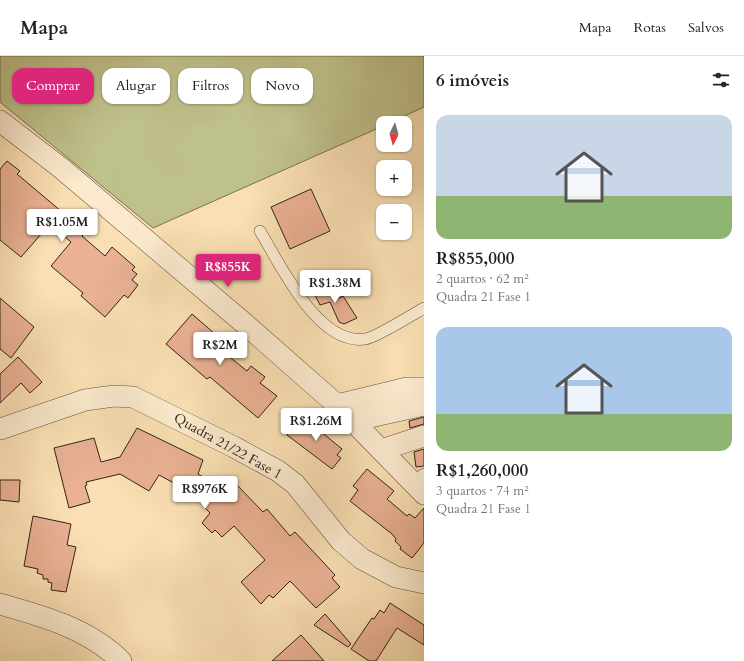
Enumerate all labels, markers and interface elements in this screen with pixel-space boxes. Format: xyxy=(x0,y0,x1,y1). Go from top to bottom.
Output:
text: Mapa xyxy=(20,15,68,41)
text: Mapa xyxy=(579,18,612,37)
text: Rotas xyxy=(634,18,666,37)
text: Salvos xyxy=(688,18,724,37)
chip: Comprar xyxy=(12,68,94,104)
chip: Alugar xyxy=(102,68,170,104)
chip: Filtros xyxy=(178,68,243,104)
chip: Novo xyxy=(251,68,313,104)
text: 6 imóveis xyxy=(436,69,509,92)
icon: filters xyxy=(710,69,732,91)
north arrow xyxy=(376,116,412,152)
map controls xyxy=(376,116,412,240)
icon: home xyxy=(548,141,620,213)
button: + xyxy=(376,160,412,196)
button: − xyxy=(376,204,412,240)
pin: R$1.05M xyxy=(25,209,99,243)
text: R$1.05M xyxy=(36,213,88,231)
text: R$855,000 xyxy=(436,247,514,270)
pin: R$855K xyxy=(195,254,261,288)
text: R$855K xyxy=(205,258,251,276)
pin: R$1.38M xyxy=(298,270,372,304)
text: 2 quartos · 62 m² xyxy=(436,270,529,288)
text: R$1.38M xyxy=(309,274,361,292)
text: Quadra 21 Fase 1 xyxy=(436,288,531,306)
pin: R$2M xyxy=(196,332,244,366)
text: R$2M xyxy=(202,336,238,354)
icon: home xyxy=(548,353,620,425)
street label: Quadra 21/22 Fase 1 xyxy=(170,408,286,484)
pin: R$1.26M xyxy=(279,408,353,442)
text: R$1.26M xyxy=(290,412,342,430)
text: R$1,260,000 xyxy=(436,459,528,482)
pin: R$976K xyxy=(172,476,238,510)
text: R$976K xyxy=(182,480,228,498)
text: 3 quartos · 74 m² xyxy=(436,482,529,500)
text: Quadra 21 Fase 1 xyxy=(436,500,531,518)

